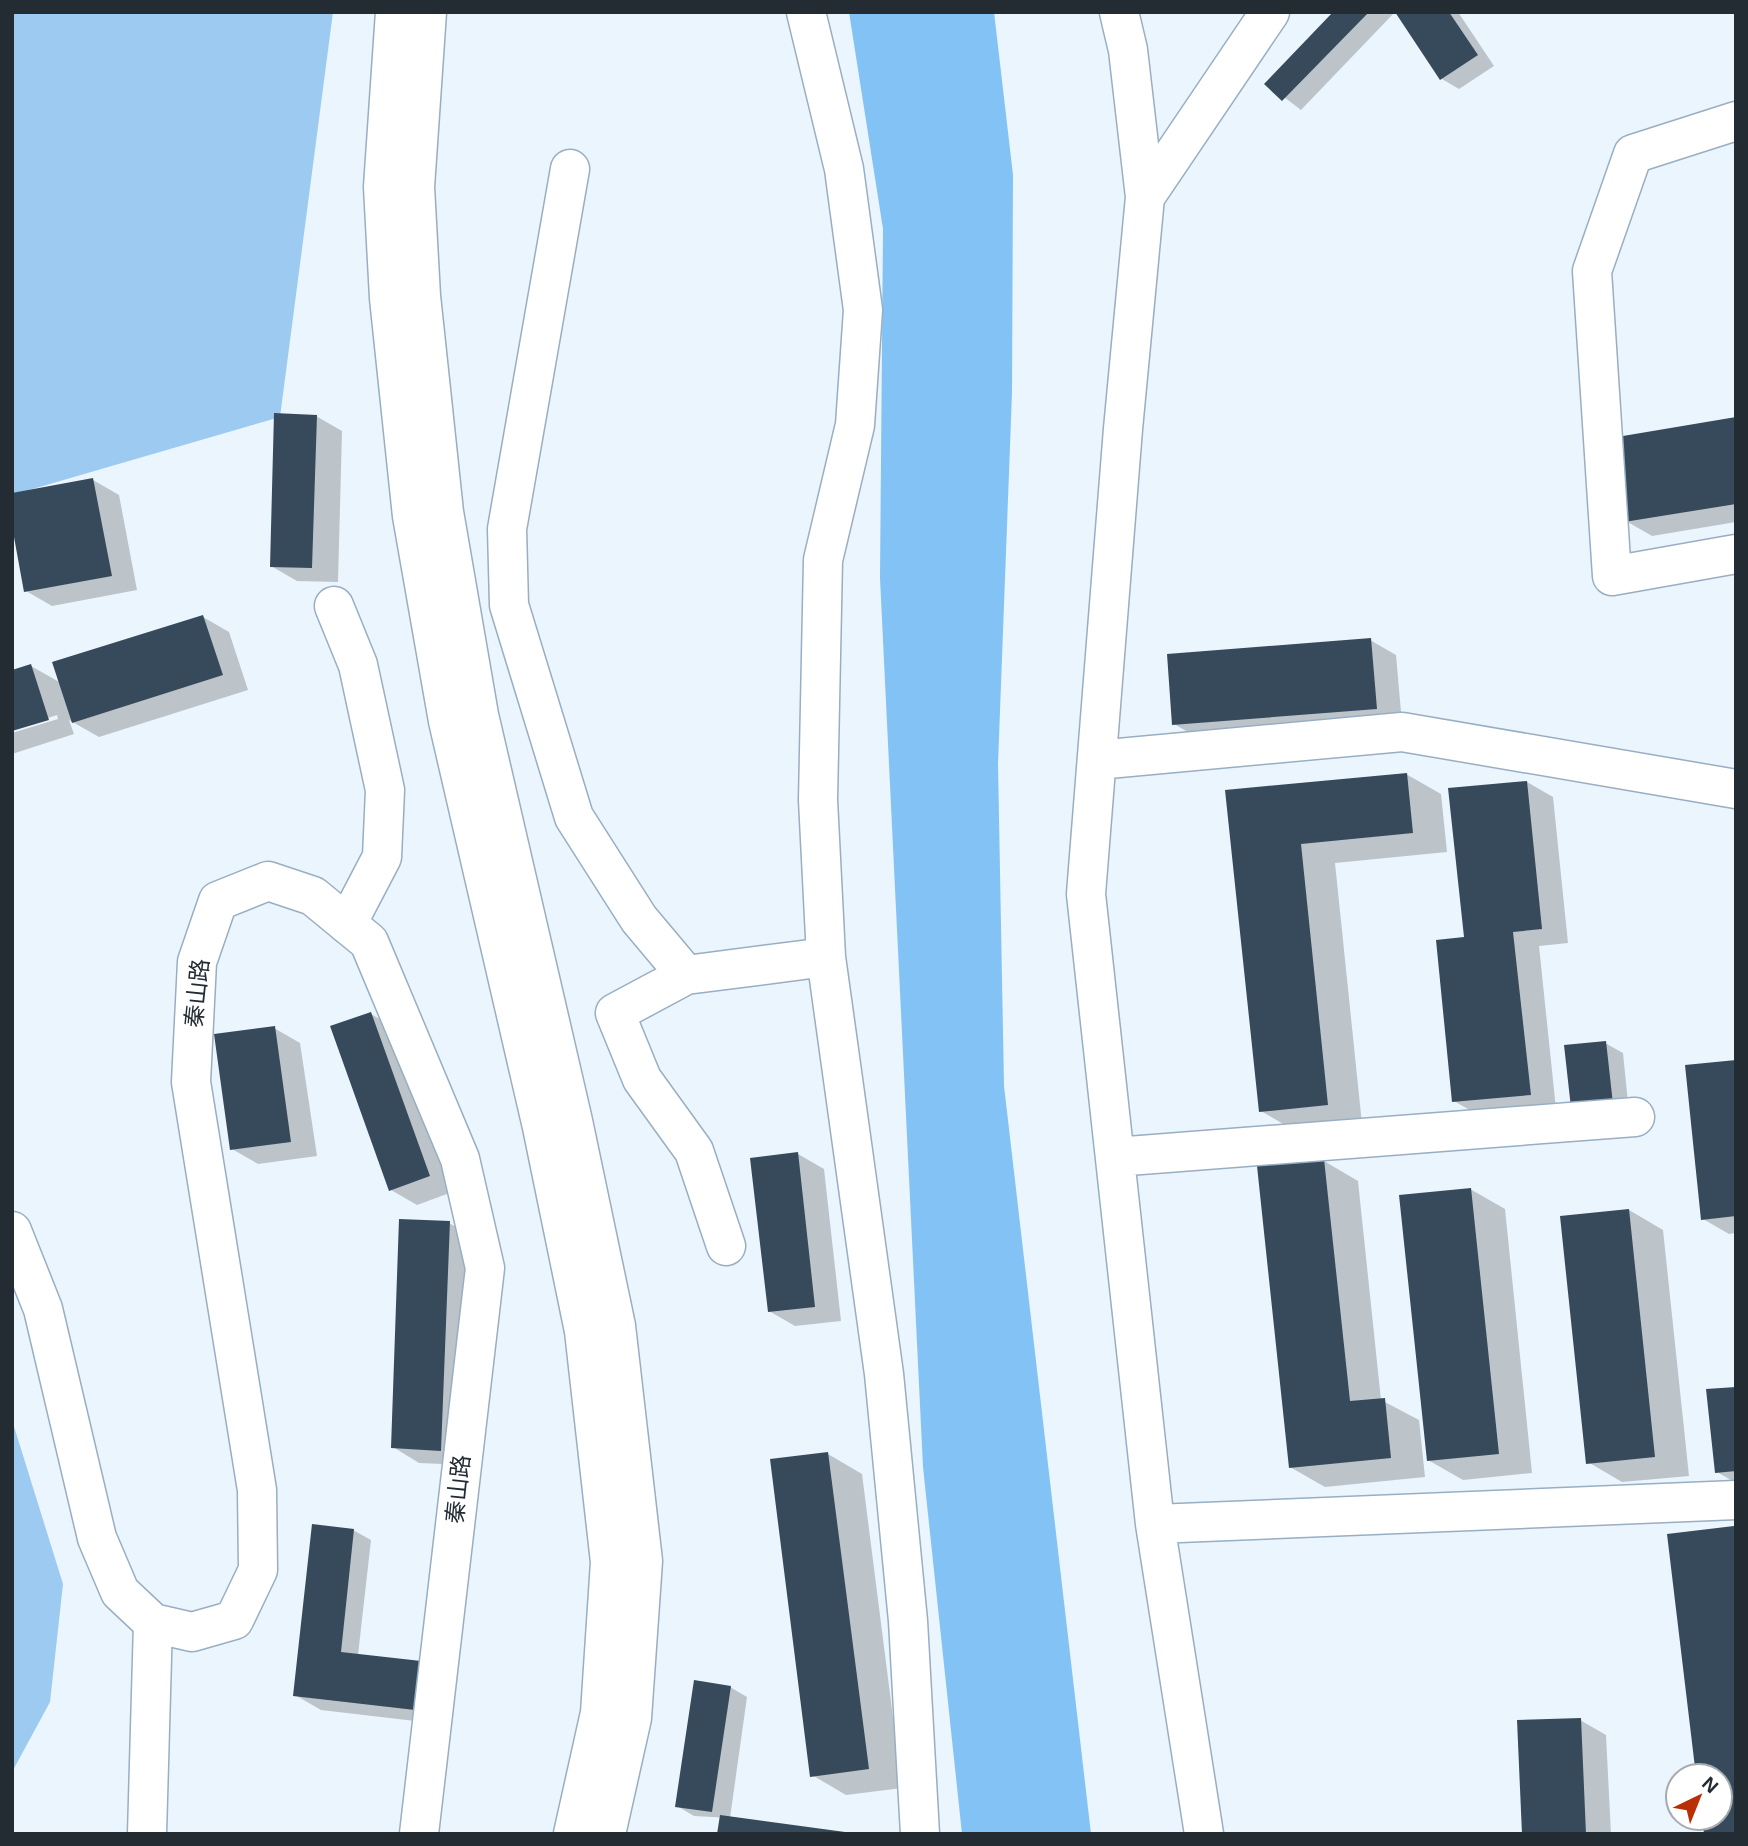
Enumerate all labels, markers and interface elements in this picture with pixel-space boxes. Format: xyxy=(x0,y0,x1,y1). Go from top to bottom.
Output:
street label: 秦山路 xyxy=(180,957,214,1029)
street label: 秦山路 xyxy=(441,1453,475,1525)
north arrow xyxy=(1664,1762,1734,1832)
text: N xyxy=(1698,1773,1722,1797)

